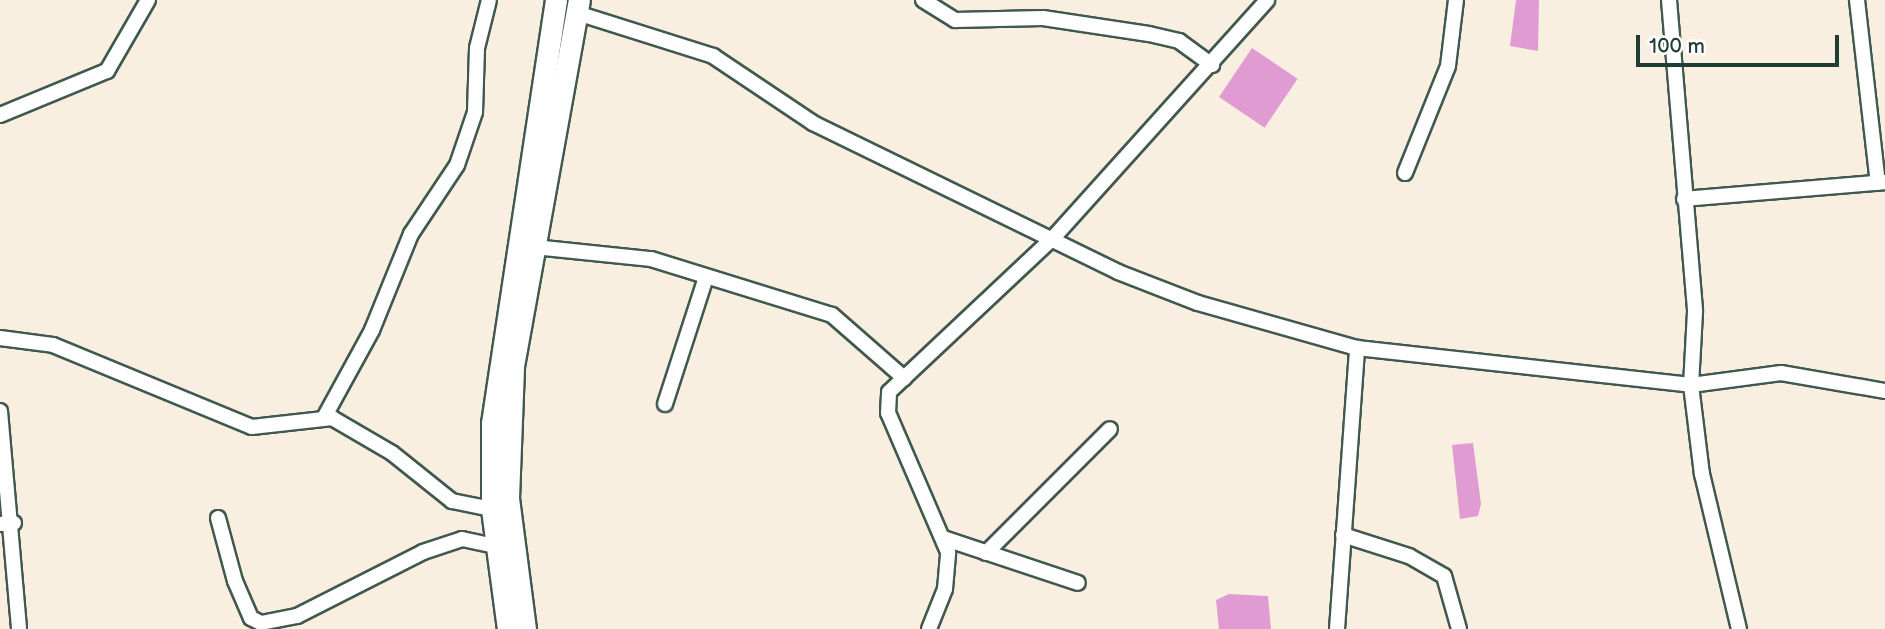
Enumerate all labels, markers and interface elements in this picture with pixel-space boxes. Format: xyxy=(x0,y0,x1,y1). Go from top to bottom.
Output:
scale bar xyxy=(1640,21,1843,65)
text: 100 m xyxy=(1649,34,1705,59)

